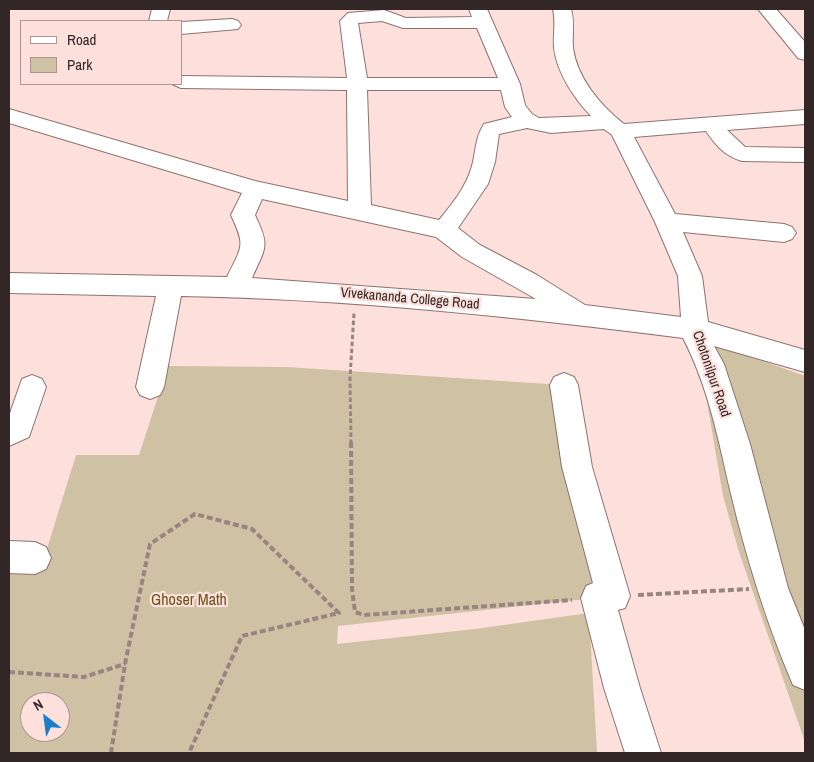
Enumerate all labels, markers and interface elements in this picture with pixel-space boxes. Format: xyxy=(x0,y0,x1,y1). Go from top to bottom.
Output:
legend xyxy=(20,20,182,85)
text: Road xyxy=(67,29,96,50)
text: Park xyxy=(67,54,92,75)
street label: Vivekananda College Road xyxy=(340,285,480,313)
street label: Chotonilpur Road xyxy=(688,329,734,419)
park label: Ghoser Math xyxy=(151,591,227,611)
north arrow xyxy=(20,692,70,742)
text: N xyxy=(30,695,46,715)

